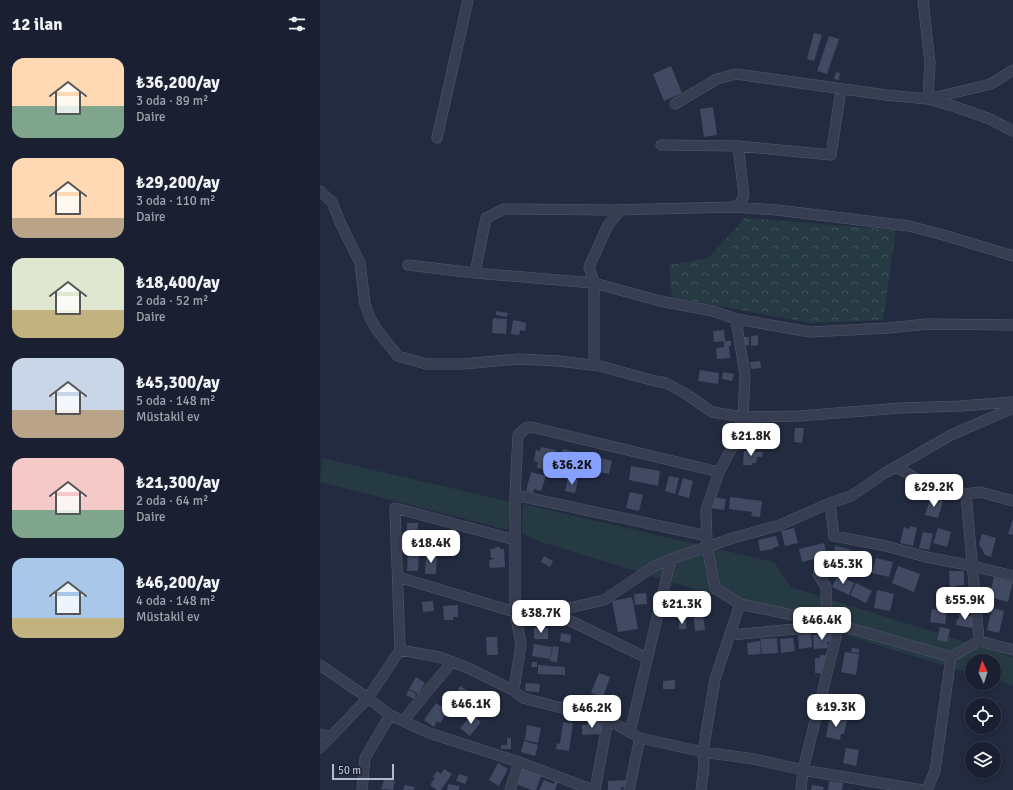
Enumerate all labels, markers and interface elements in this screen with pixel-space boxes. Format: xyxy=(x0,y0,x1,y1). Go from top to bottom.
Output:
icon: filters xyxy=(286,13,308,35)
text: 12 ilan xyxy=(12,14,63,35)
text: ₺36,200/ay xyxy=(136,72,220,93)
icon: home xyxy=(44,74,92,122)
text: 3 oda · 89 m² xyxy=(136,93,209,109)
text: Daire xyxy=(136,109,166,125)
text: ₺29,200/ay xyxy=(136,172,220,193)
icon: home xyxy=(44,174,92,222)
text: 3 oda · 110 m² xyxy=(136,193,216,209)
text: Daire xyxy=(136,209,166,225)
text: ₺18,400/ay xyxy=(136,272,220,293)
icon: home xyxy=(44,274,92,322)
text: 2 oda · 52 m² xyxy=(136,293,209,309)
text: Daire xyxy=(136,309,166,325)
text: ₺45,300/ay xyxy=(136,372,220,393)
icon: home xyxy=(44,374,92,422)
text: 5 oda · 148 m² xyxy=(136,393,216,409)
text: Müstakil ev xyxy=(136,409,199,425)
pin: ₺21.8K xyxy=(718,423,784,457)
text: ₺21.8K xyxy=(731,428,771,444)
pin: ₺36.2K xyxy=(539,452,605,486)
text: ₺36.2K xyxy=(552,457,592,473)
text: ₺21,300/ay xyxy=(136,472,220,493)
icon: home xyxy=(44,474,92,522)
pin: ₺29.2K xyxy=(901,474,967,508)
text: ₺29.2K xyxy=(914,479,954,495)
text: 2 oda · 64 m² xyxy=(136,493,209,509)
text: Daire xyxy=(136,509,166,525)
pin: ₺18.4K xyxy=(398,530,464,564)
text: ₺18.4K xyxy=(411,535,451,551)
pin: ₺45.3K xyxy=(810,551,876,585)
text: ₺45.3K xyxy=(823,556,863,572)
text: ₺46,200/ay xyxy=(136,572,220,593)
icon: home xyxy=(44,574,92,622)
pin: ₺55.9K xyxy=(932,587,998,621)
pin: ₺21.3K xyxy=(649,591,715,625)
text: ₺55.9K xyxy=(945,592,985,608)
text: 4 oda · 148 m² xyxy=(136,593,216,609)
text: ₺21.3K xyxy=(662,596,702,612)
pin: ₺38.7K xyxy=(508,600,574,634)
text: ₺38.7K xyxy=(521,605,561,621)
pin: ₺46.4K xyxy=(789,607,855,641)
text: Müstakil ev xyxy=(136,609,199,625)
text: ₺46.4K xyxy=(802,612,842,628)
north arrow xyxy=(965,654,1001,690)
map controls xyxy=(965,654,1001,778)
pin: ₺46.1K xyxy=(438,691,504,725)
pin: ₺19.3K xyxy=(803,694,869,728)
pin: ₺46.2K xyxy=(559,695,625,729)
text: ₺46.1K xyxy=(451,696,491,712)
button: locate xyxy=(965,698,1001,734)
text: ₺19.3K xyxy=(816,699,856,715)
text: ₺46.2K xyxy=(572,700,612,716)
button: layers xyxy=(965,742,1001,778)
scale bar xyxy=(332,762,394,781)
text: 50 m xyxy=(338,764,361,777)

